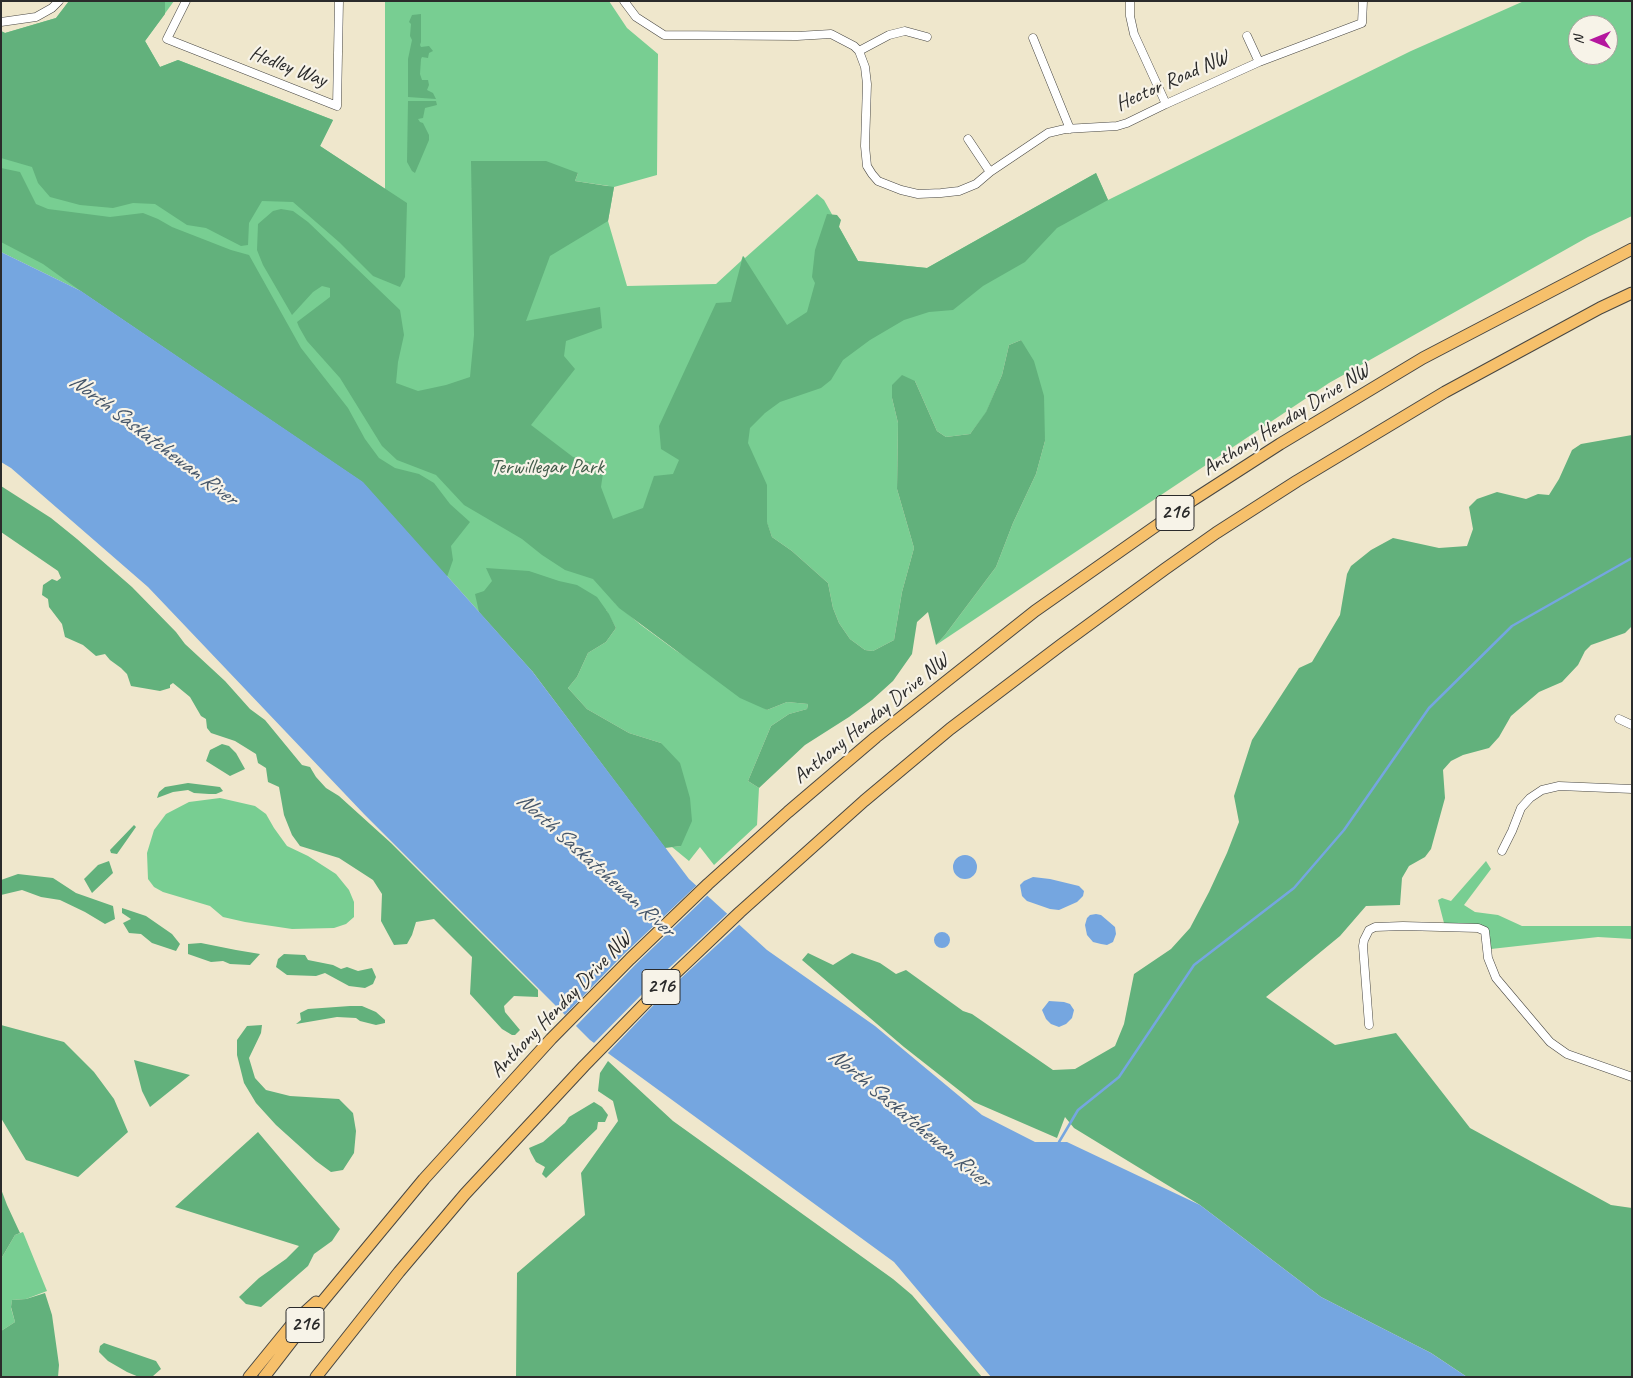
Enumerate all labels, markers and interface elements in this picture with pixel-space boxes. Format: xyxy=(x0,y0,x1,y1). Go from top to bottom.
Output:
north arrow xyxy=(1568,15,1618,65)
text: N xyxy=(1570,36,1587,44)
street label: Hedley Way xyxy=(246,41,330,93)
street label: Hector Road NW xyxy=(1112,45,1232,117)
street label: Anthony Henday Drive NW xyxy=(1198,358,1374,482)
water label: North Saskatchewan River xyxy=(64,368,242,512)
park label: Terwillegar Park xyxy=(490,454,604,480)
road number: 216 xyxy=(1156,496,1194,530)
street label: Anthony Henday Drive NW xyxy=(788,649,954,789)
water label: North Saskatchewan River xyxy=(511,787,679,943)
street label: Anthony Henday Drive NW xyxy=(485,927,637,1083)
road number: 216 xyxy=(642,970,680,1004)
water label: North Saskatchewan River xyxy=(823,1043,995,1193)
road number: 216 xyxy=(286,1308,324,1342)

